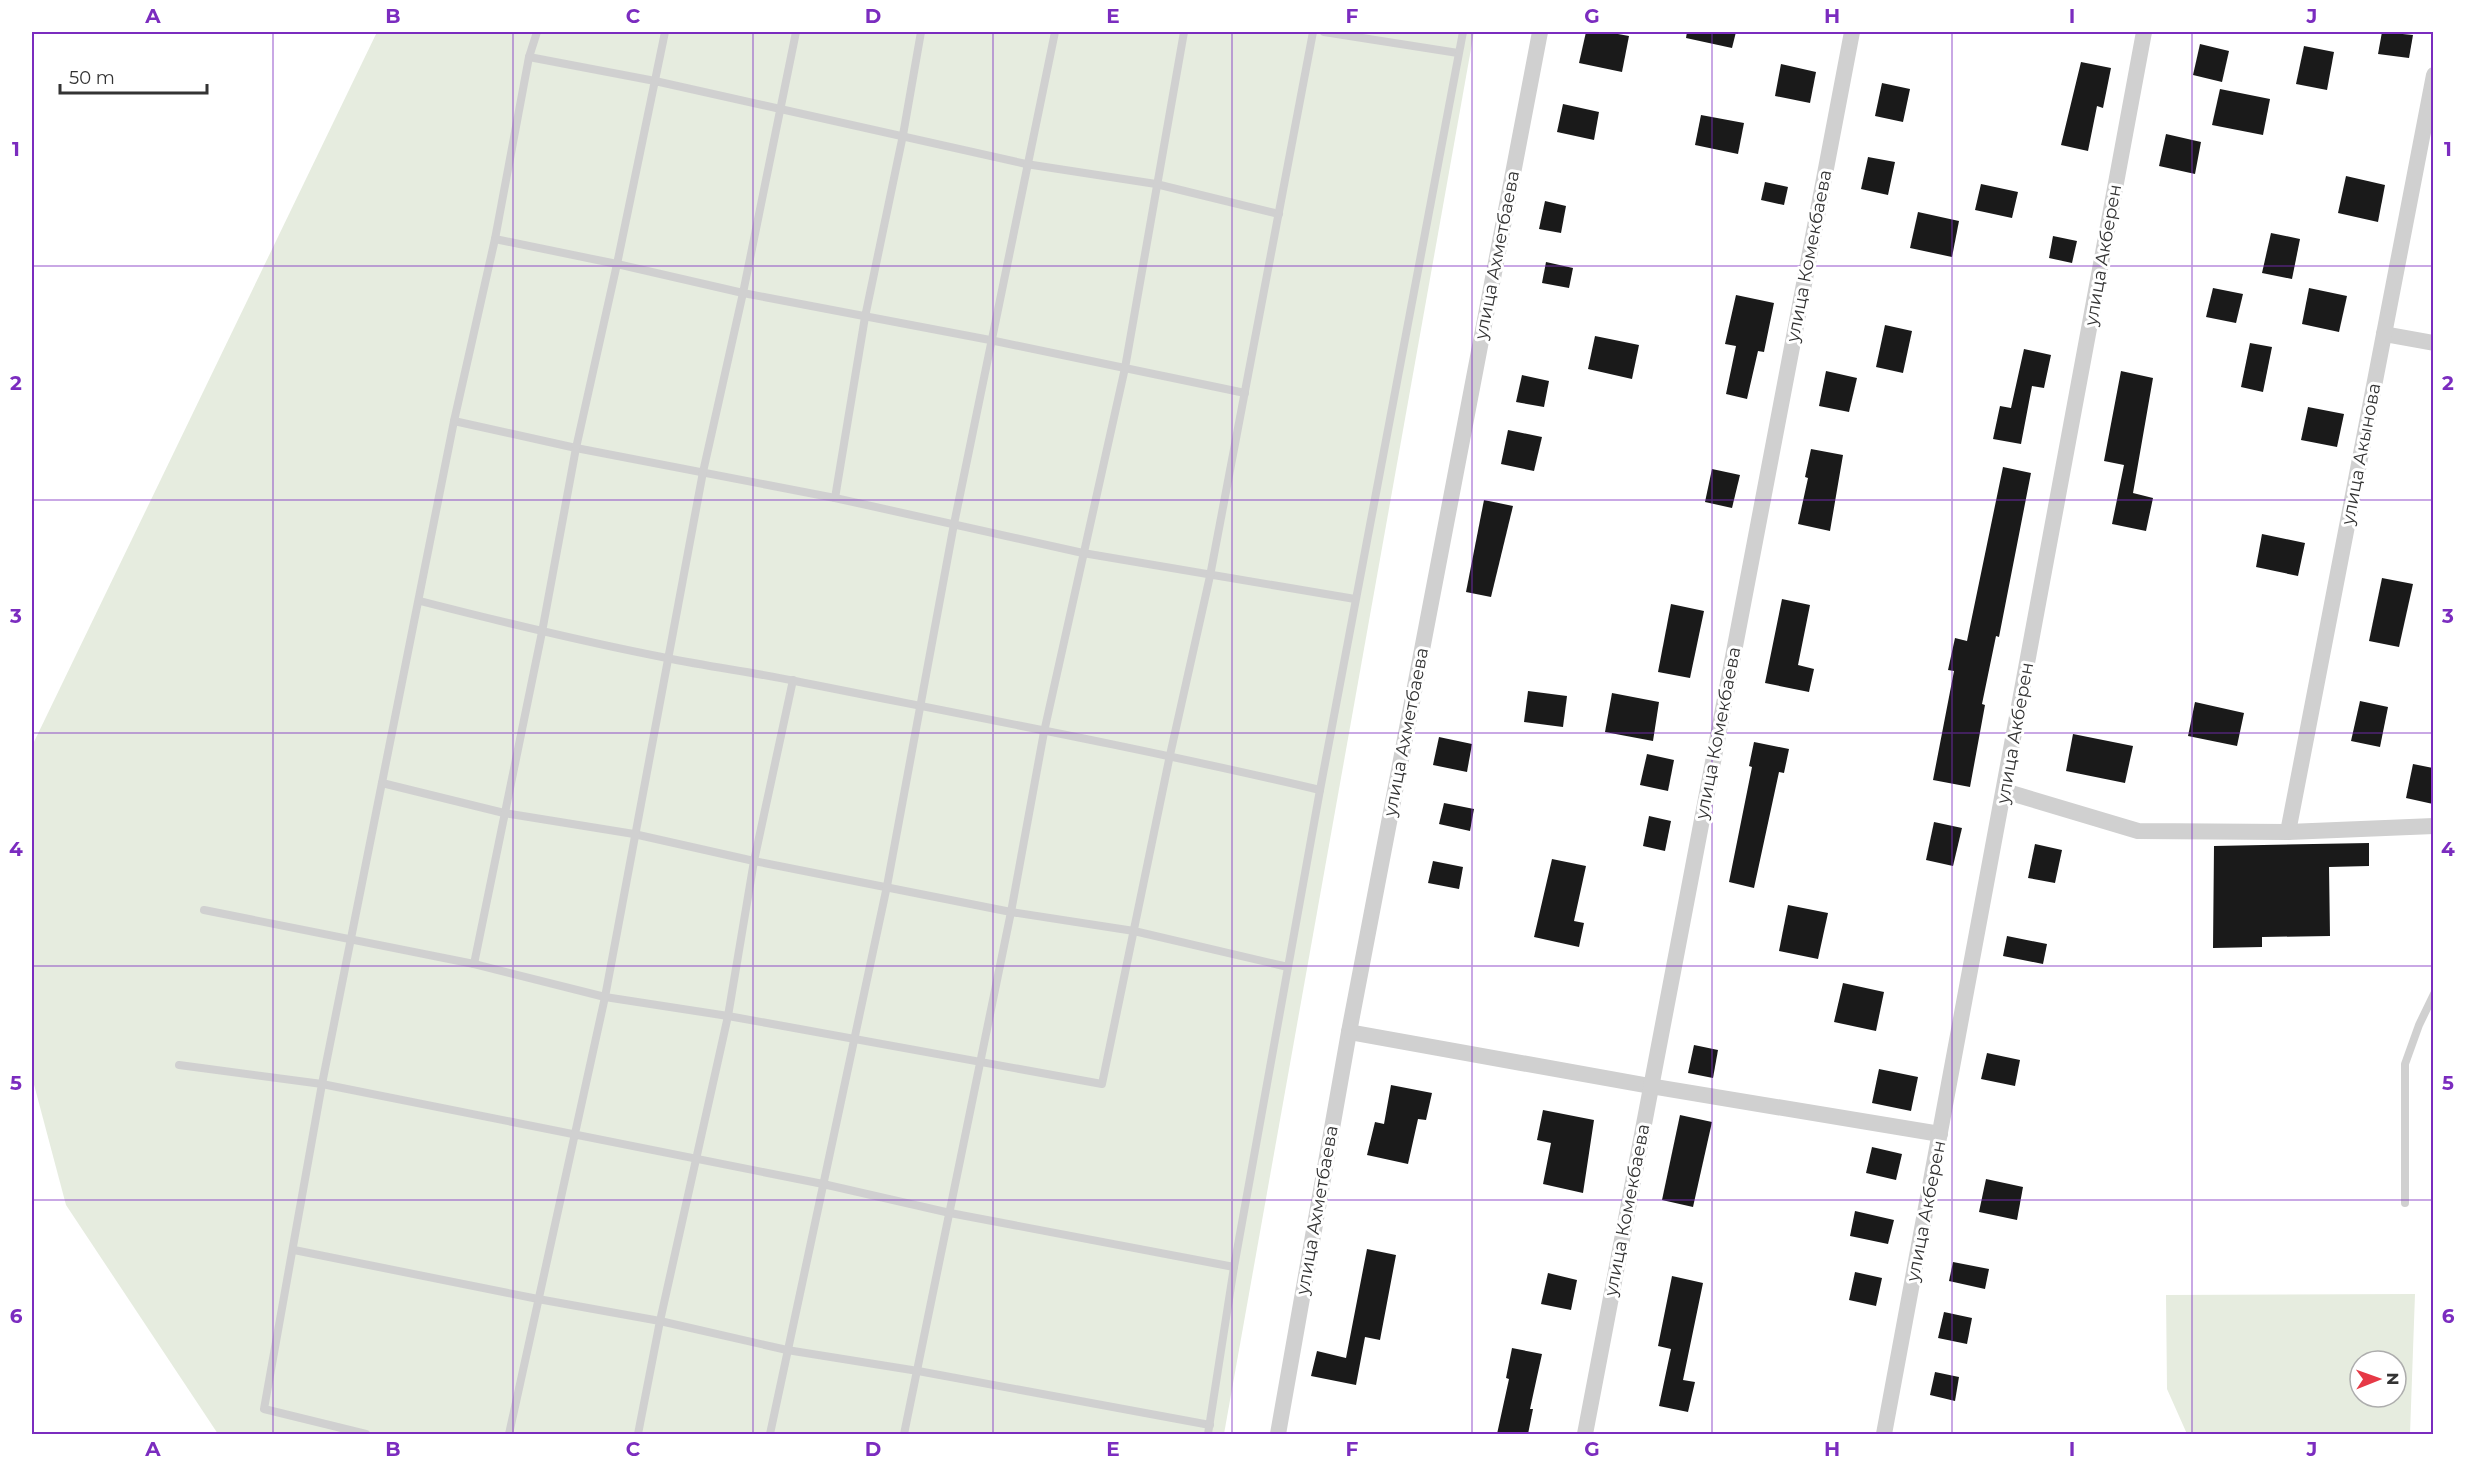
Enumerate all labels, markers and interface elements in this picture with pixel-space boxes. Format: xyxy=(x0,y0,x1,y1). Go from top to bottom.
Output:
text: A xyxy=(144,4,161,28)
text: B xyxy=(385,4,401,28)
text: C xyxy=(626,4,641,28)
text: D xyxy=(865,4,881,28)
text: E xyxy=(1106,4,1120,28)
text: F xyxy=(1346,4,1359,28)
text: G xyxy=(1584,4,1600,28)
text: H xyxy=(1824,4,1840,28)
text: I xyxy=(2069,4,2075,28)
text: J xyxy=(2306,4,2317,28)
scale bar xyxy=(60,57,207,95)
text: 50 m xyxy=(69,67,115,89)
text: 1 xyxy=(12,137,20,161)
text: 1 xyxy=(2444,137,2452,161)
street label: улица Комекбаева xyxy=(1781,168,1836,345)
street label: улица Ахметбаева xyxy=(1470,169,1524,342)
street label: улица Акберен xyxy=(2080,183,2126,328)
text: 2 xyxy=(10,371,22,395)
text: 2 xyxy=(2442,371,2454,395)
street label: улица Акынова xyxy=(2336,381,2386,528)
text: 3 xyxy=(9,604,22,628)
text: 3 xyxy=(2441,604,2454,628)
street label: улица Комекбаева xyxy=(1690,645,1745,822)
street label: улица Ахметбаева xyxy=(1379,646,1433,819)
street label: улица Акберен xyxy=(1992,661,2038,806)
text: 4 xyxy=(9,837,23,861)
text: 4 xyxy=(2441,837,2455,861)
text: 5 xyxy=(10,1071,22,1095)
text: 5 xyxy=(2442,1071,2454,1095)
street label: улица Комекбаева xyxy=(1599,1122,1654,1299)
street label: улица Ахметбаева xyxy=(1291,1124,1343,1297)
street label: улица Акберен xyxy=(1901,1139,1950,1284)
text: 6 xyxy=(10,1304,23,1328)
text: 6 xyxy=(2442,1304,2455,1328)
north arrow xyxy=(2348,1349,2408,1409)
text: N xyxy=(2383,1372,2402,1385)
text: A xyxy=(144,1437,161,1461)
text: B xyxy=(385,1437,401,1461)
text: C xyxy=(626,1437,641,1461)
text: D xyxy=(865,1437,881,1461)
text: E xyxy=(1106,1437,1120,1461)
text: F xyxy=(1346,1437,1359,1461)
text: G xyxy=(1584,1437,1600,1461)
text: H xyxy=(1824,1437,1840,1461)
text: I xyxy=(2069,1437,2075,1461)
text: J xyxy=(2306,1437,2317,1461)

